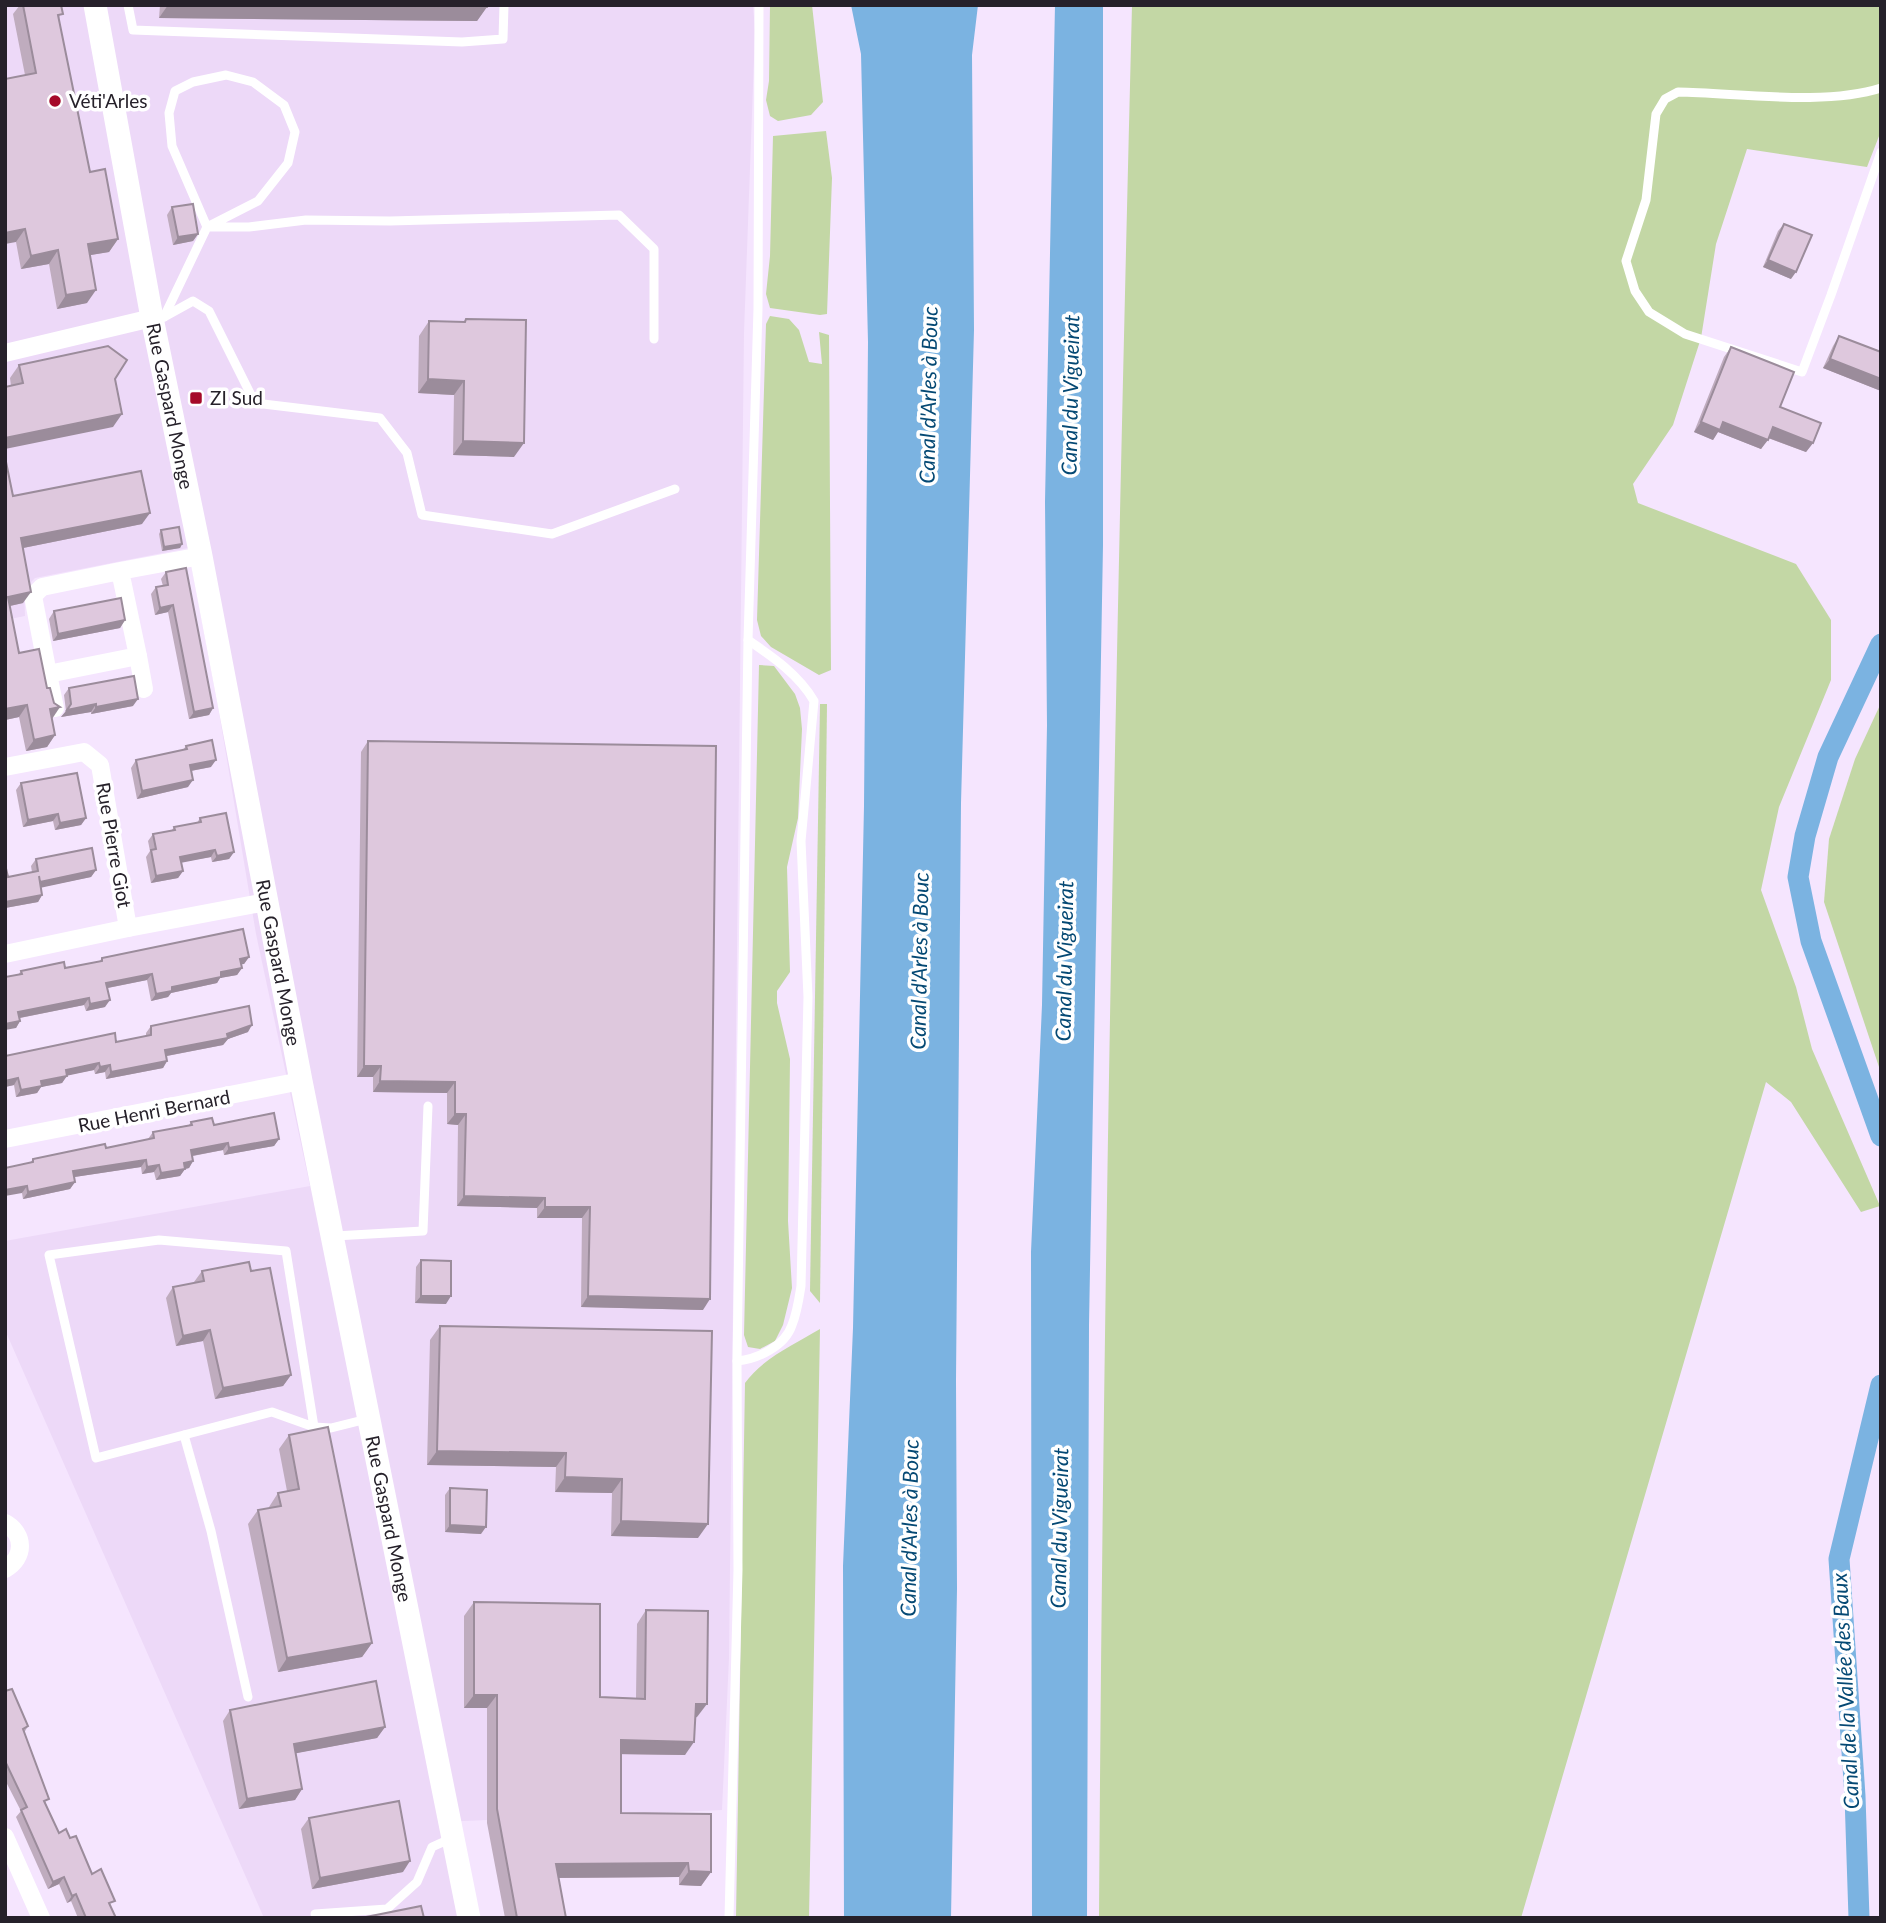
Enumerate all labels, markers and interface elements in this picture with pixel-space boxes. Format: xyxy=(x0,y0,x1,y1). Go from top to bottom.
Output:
place label: Véti'Arles xyxy=(69,89,147,112)
marker: Véti'Arles xyxy=(47,93,63,109)
water label: Canal d'Arles à Bouc xyxy=(913,306,942,484)
water label: Canal du Vigueirat xyxy=(1056,314,1083,475)
street label: Rue Gaspard Monge xyxy=(142,321,199,491)
place label: ZI Sud xyxy=(210,386,263,409)
marker: ZI Sud xyxy=(188,390,204,406)
street label: Rue Pierre Giot xyxy=(92,780,137,910)
water label: Canal d'Arles à Bouc xyxy=(904,872,933,1050)
street label: Rue Gaspard Monge xyxy=(252,877,306,1048)
water label: Canal du Vigueirat xyxy=(1050,880,1077,1041)
street label: Rue Henri Bernard xyxy=(76,1084,232,1137)
street label: Rue Gaspard Monge xyxy=(361,1433,417,1604)
water label: Canal d'Arles à Bouc xyxy=(894,1439,923,1617)
water label: Canal du Vigueirat xyxy=(1045,1447,1072,1608)
water label: Canal de la Vallée des Baux xyxy=(1826,1572,1863,1810)

